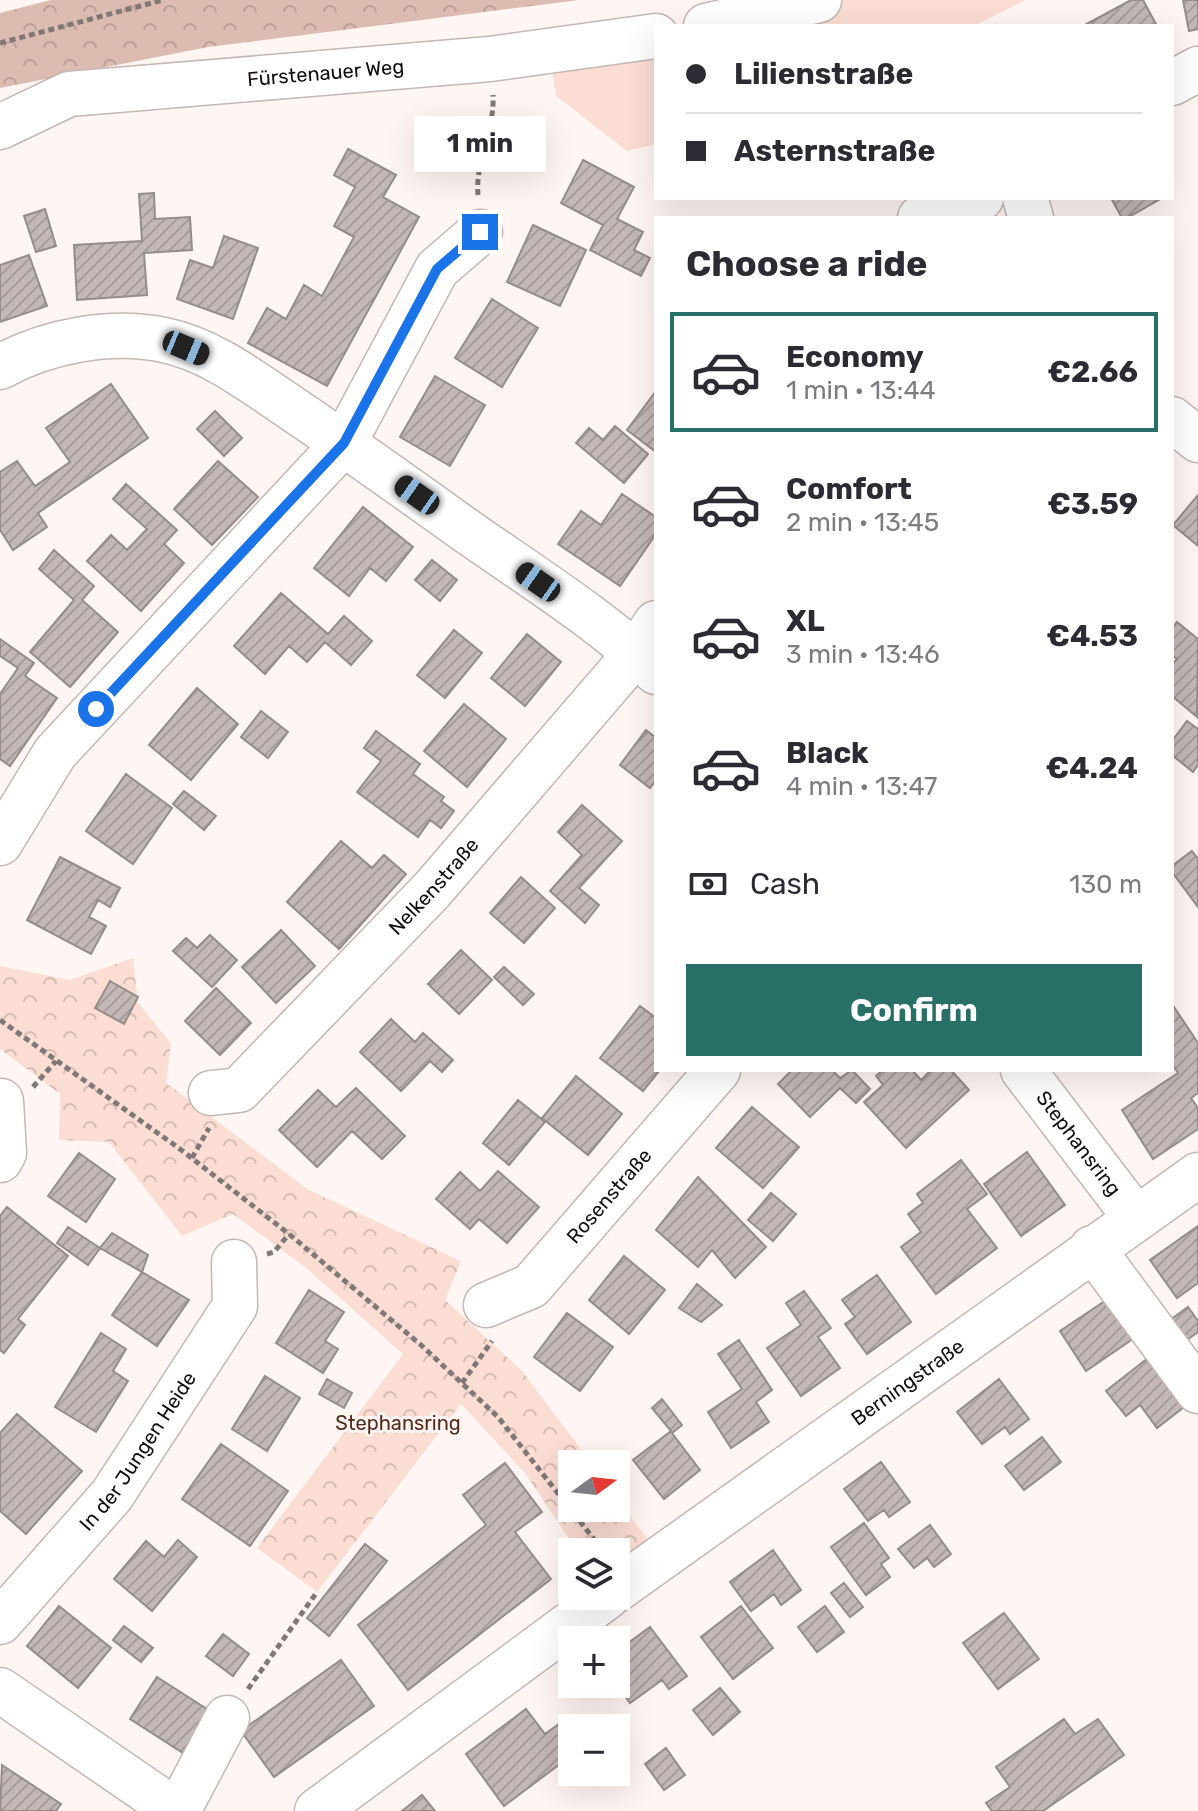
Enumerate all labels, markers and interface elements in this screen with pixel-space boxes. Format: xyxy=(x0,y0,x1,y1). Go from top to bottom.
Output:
street label: Fürstenauer Weg xyxy=(246,54,405,91)
text: Lilienstraße xyxy=(734,56,913,92)
callout: 1 min xyxy=(414,116,546,172)
text: 1 min xyxy=(447,128,513,159)
text: Asternstraße xyxy=(734,133,935,169)
route end xyxy=(462,214,498,250)
text: Choose a ride xyxy=(686,242,927,285)
car xyxy=(159,328,213,368)
icon: car xyxy=(690,336,762,408)
text: Economy xyxy=(786,339,924,375)
text: €2.66 xyxy=(1048,354,1138,390)
text: 1 min · 13:44 xyxy=(786,375,936,406)
icon: car xyxy=(690,468,762,540)
car xyxy=(390,471,444,519)
text: Comfort xyxy=(786,471,912,507)
text: €3.59 xyxy=(1048,486,1138,522)
text: 2 min · 13:45 xyxy=(786,507,939,538)
car xyxy=(511,558,565,606)
icon: car xyxy=(690,600,762,672)
text: XL xyxy=(786,603,825,639)
text: €4.53 xyxy=(1047,618,1138,654)
text: 3 min · 13:46 xyxy=(786,639,940,670)
route start xyxy=(78,691,114,727)
icon: car xyxy=(690,732,762,804)
text: Black xyxy=(786,735,869,771)
text: €4.24 xyxy=(1046,750,1138,786)
text: 4 min · 13:47 xyxy=(786,771,937,802)
street label: Nelkenstraße xyxy=(383,833,484,940)
icon: cash xyxy=(686,862,730,906)
text: Cash xyxy=(750,866,820,902)
text: 130 m xyxy=(1069,869,1142,900)
button: Confirm xyxy=(686,964,1142,1056)
street label: Stephansring xyxy=(1031,1086,1126,1200)
street label: Rosenstraße xyxy=(561,1144,657,1248)
street label: Berningstraße xyxy=(846,1334,968,1430)
street label: In der Jungen Heide xyxy=(74,1367,201,1535)
park label: Stephansring xyxy=(335,1411,461,1435)
north arrow xyxy=(558,1450,630,1522)
map controls xyxy=(558,1450,630,1786)
button: layers xyxy=(558,1538,630,1610)
button: + xyxy=(558,1626,630,1698)
button: − xyxy=(558,1714,630,1786)

